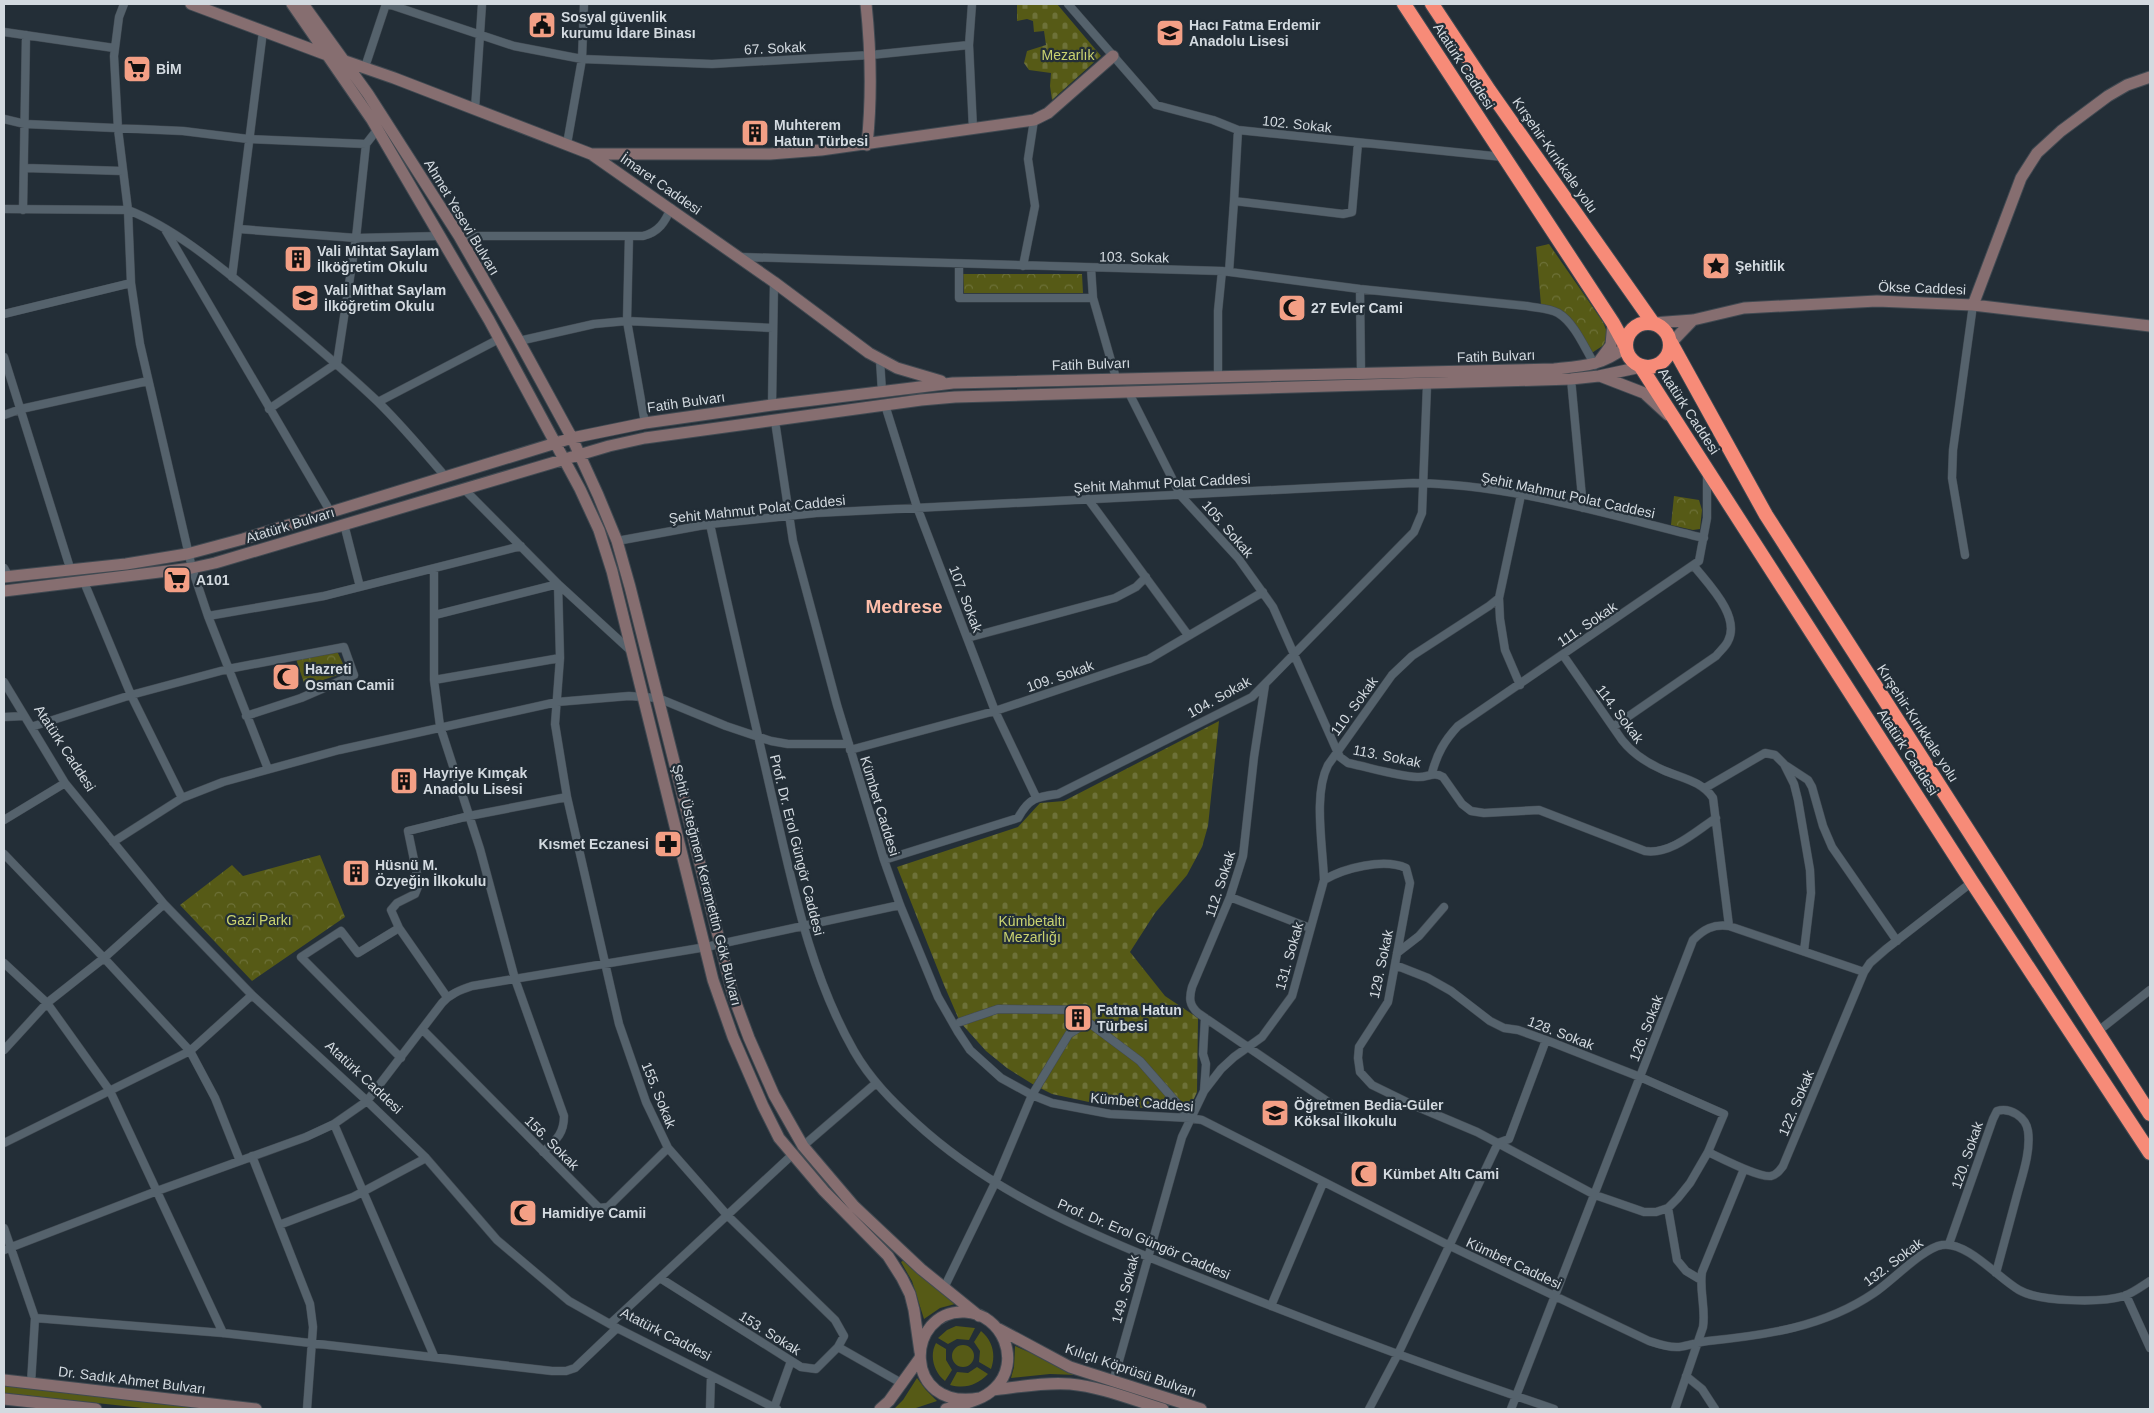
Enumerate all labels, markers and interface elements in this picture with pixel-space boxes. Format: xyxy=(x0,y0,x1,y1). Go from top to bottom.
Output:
place label: Sosyal güvenlik kurumu İdare Binası xyxy=(561,9,696,41)
public building icon: Sosyal güvenlik kurumu İdare Binası xyxy=(527,10,557,40)
place label: Hacı Fatma Erdemir Anadolu Lisesi xyxy=(1189,17,1321,49)
school or university icon: Hacı Fatma Erdemir Anadolu Lisesi xyxy=(1155,18,1185,48)
street label: Atatürk Caddesi xyxy=(1430,20,1498,112)
street label: 67. Sokak xyxy=(743,38,808,58)
park label: Mezarlık xyxy=(1042,47,1095,63)
supermarket icon: BİM xyxy=(122,54,152,84)
place label: BİM xyxy=(156,61,182,77)
street label: Kırşehir-Kırıkkale yolu xyxy=(1509,94,1601,216)
street label: 102. Sokak xyxy=(1261,112,1334,136)
place label: Muhterem Hatun Türbesi xyxy=(774,117,868,149)
building icon: Muhterem Hatun Türbesi xyxy=(740,118,770,148)
street label: İmaret Caddesi xyxy=(618,149,705,218)
street label: Ahmet Yesevi Bulvarı xyxy=(421,156,503,278)
place label: Vali Mihtat Saylam İlköğretim Okulu xyxy=(317,243,439,275)
building icon: Vali Mihtat Saylam İlköğretim Okulu xyxy=(283,244,313,274)
street label: 103. Sokak xyxy=(1099,248,1170,266)
place icon: Şehitlik xyxy=(1701,251,1731,281)
place label: Şehitlik xyxy=(1735,258,1785,274)
street label: Ökse Caddesi xyxy=(1878,277,1966,298)
place label: Vali Mithat Saylam İlköğretim Okulu xyxy=(324,282,446,314)
school or university icon: Vali Mithat Saylam İlköğretim Okulu xyxy=(290,283,320,313)
mosque icon: 27 Evler Cami xyxy=(1277,293,1307,323)
place label: 27 Evler Cami xyxy=(1311,300,1403,316)
street label: Fatih Bulvarı xyxy=(1456,347,1536,365)
street label: Fatih Bulvarı xyxy=(1051,355,1131,373)
street label: Atatürk Caddesi xyxy=(1655,365,1723,457)
street label: Fatih Bulvarı xyxy=(646,389,726,415)
street label: Şehit Mahmut Polat Caddesi xyxy=(1480,469,1656,521)
street label: Şehit Mahmut Polat Caddesi xyxy=(1073,470,1251,496)
street label: Şehit Mahmut Polat Caddesi xyxy=(668,492,846,526)
street label: 105. Sokak xyxy=(1199,497,1258,561)
street label: Atatürk Bulvarı xyxy=(244,504,336,546)
street label: 107. Sokak xyxy=(946,563,986,635)
supermarket icon: A101 xyxy=(162,565,192,595)
place label: A101 xyxy=(196,572,230,588)
district label: Medrese xyxy=(865,596,943,617)
street label: 111. Sokak xyxy=(1554,598,1620,650)
street label: 109. Sokak xyxy=(1024,657,1097,695)
place label: Hazreti Osman Camii xyxy=(305,661,394,693)
street label: Kırşehir-Kırıkkale yolu xyxy=(1874,661,1962,785)
mosque icon: Hazreti Osman Camii xyxy=(271,662,301,692)
street label: 104. Sokak xyxy=(1184,673,1254,721)
street label: 110. Sokak xyxy=(1327,673,1381,739)
street label: 114. Sokak xyxy=(1593,682,1648,747)
street label: Atatürk Caddesi xyxy=(31,702,99,794)
street label: Atatürk Caddesi xyxy=(1874,706,1942,798)
street label: 113. Sokak xyxy=(1352,742,1423,771)
street label: Prof. Dr. Erol Güngör Caddesi xyxy=(767,753,827,937)
street label: Kümbet Caddesi xyxy=(857,754,903,858)
street label: Şehit Üsteğmen Keramettin Gök Bulvarı xyxy=(669,762,746,1007)
place label: Hayriye Kımçak Anadolu Lisesi xyxy=(423,765,528,797)
building icon: Hayriye Kımçak Anadolu Lisesi xyxy=(389,766,419,796)
pharmacy icon: Kısmet Eczanesi xyxy=(653,829,683,859)
place label: Kısmet Eczanesi xyxy=(539,836,649,852)
street label: 112. Sokak xyxy=(1202,848,1239,919)
place label: Hüsnü M. Özyeğin İlkokulu xyxy=(375,857,486,889)
building icon: Hüsnü M. Özyeğin İlkokulu xyxy=(341,858,371,888)
park label: Gazi Parkı xyxy=(226,912,292,928)
park label: Kümbetaltı Mezarlığı xyxy=(999,913,1065,945)
street label: 131. Sokak xyxy=(1272,919,1307,992)
street label: 129. Sokak xyxy=(1366,927,1396,1000)
street label: 126. Sokak xyxy=(1626,992,1666,1064)
place label: Fatma Hatun Türbesi xyxy=(1097,1002,1182,1034)
building icon: Fatma Hatun Türbesi xyxy=(1063,1003,1093,1033)
street label: 128. Sokak xyxy=(1525,1013,1597,1053)
street label: Atatürk Caddesi xyxy=(322,1037,406,1117)
street label: 155. Sokak xyxy=(638,1060,680,1131)
street label: 122. Sokak xyxy=(1775,1067,1817,1138)
street label: Kümbet Caddesi xyxy=(1090,1090,1194,1114)
place label: Öğretmen Bedia-Güler Köksal İlkokulu xyxy=(1294,1097,1444,1129)
school or university icon: Öğretmen Bedia-Güler Köksal İlkokulu xyxy=(1260,1098,1290,1128)
street label: 156. Sokak xyxy=(522,1113,583,1174)
street label: 120. Sokak xyxy=(1948,1118,1986,1191)
mosque icon: Kümbet Altı Cami xyxy=(1349,1159,1379,1189)
place label: Kümbet Altı Cami xyxy=(1383,1166,1499,1182)
street label: Prof. Dr. Erol Güngör Caddesi xyxy=(1055,1195,1233,1283)
mosque icon: Hamidiye Camii xyxy=(508,1198,538,1228)
place label: Hamidiye Camii xyxy=(542,1205,646,1221)
street label: Kümbet Caddesi xyxy=(1464,1234,1564,1292)
street label: 132. Sokak xyxy=(1860,1234,1927,1289)
street label: 149. Sokak xyxy=(1108,1252,1142,1325)
street label: Atatürk Caddesi xyxy=(618,1304,714,1364)
street label: 153. Sokak xyxy=(736,1308,805,1359)
street label: Kılıçlı Köprüsü Bulvarı xyxy=(1063,1340,1199,1400)
street label: Dr. Sadık Ahmet Bulvarı xyxy=(57,1363,207,1397)

